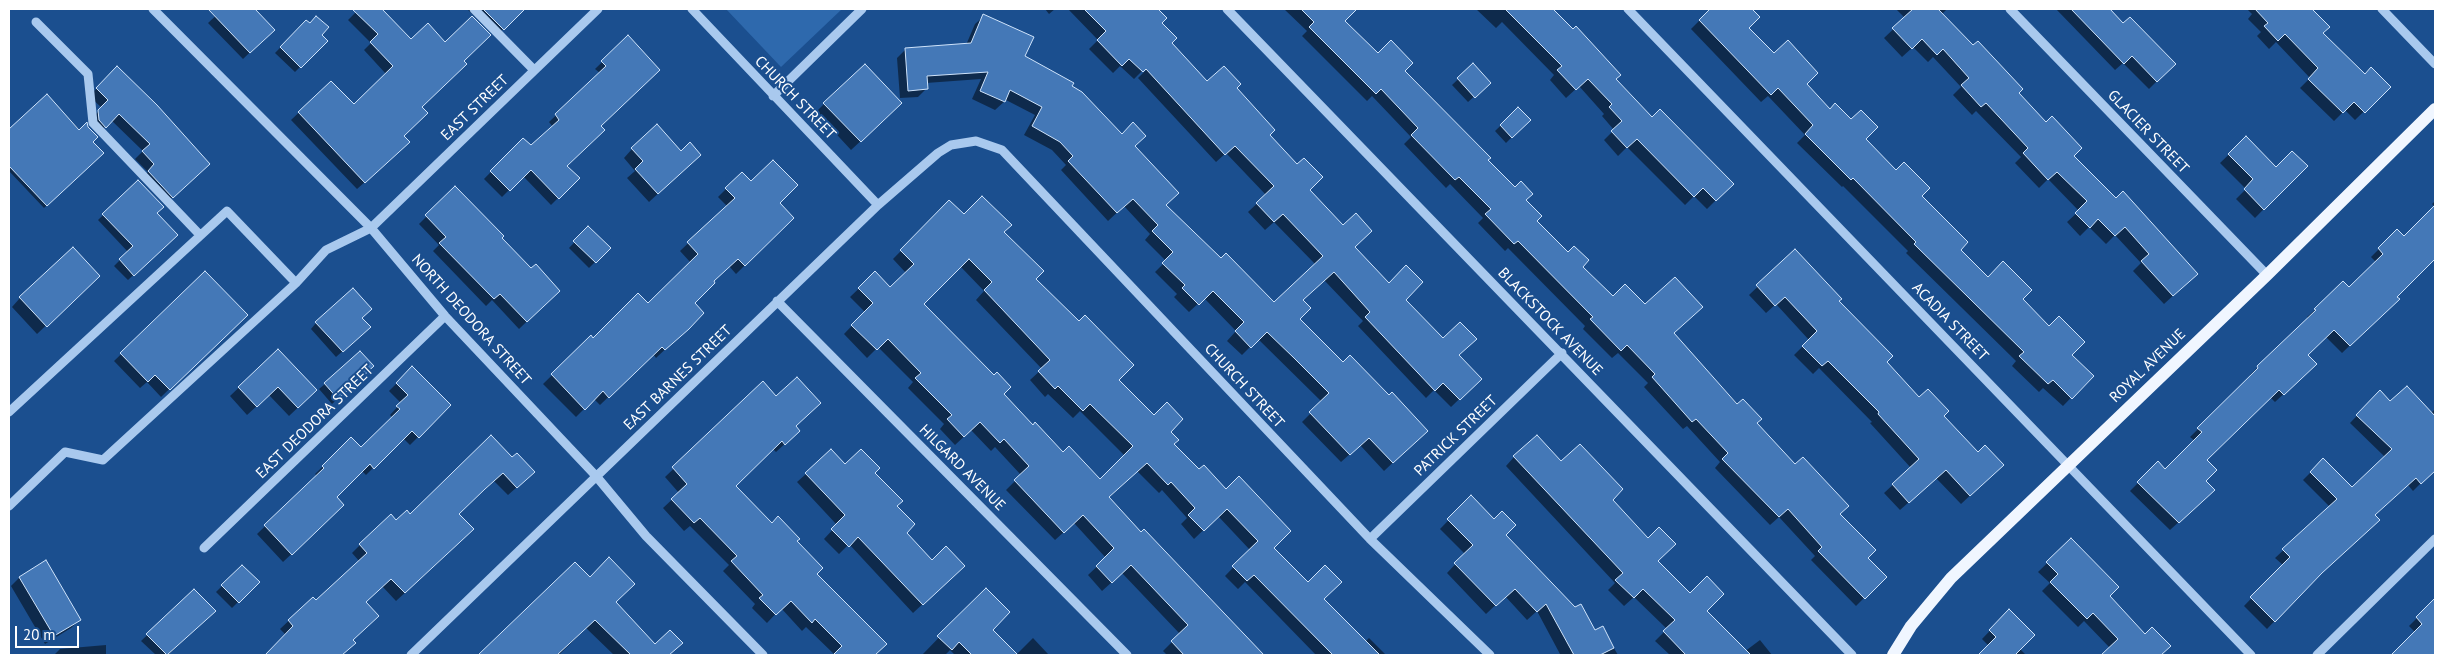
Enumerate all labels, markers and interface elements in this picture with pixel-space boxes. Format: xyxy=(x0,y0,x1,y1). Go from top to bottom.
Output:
street label: CHURCH STREET xyxy=(751,53,839,143)
street label: EAST STREET xyxy=(438,71,512,145)
street label: GLACIER STREET xyxy=(2104,87,2192,177)
street label: NORTH DEODORA STREET xyxy=(407,251,535,389)
street label: BLACKSTOCK AVENUE xyxy=(1494,264,1606,380)
street label: ACADIA STREET xyxy=(1908,279,1992,365)
street label: EAST BARNES STREET xyxy=(620,322,736,434)
street label: ROYAL AVENUE xyxy=(2106,325,2190,407)
street label: CHURCH STREET xyxy=(1200,340,1288,432)
street label: EAST DEODORA STREET xyxy=(253,361,377,483)
street label: PATRICK STREET xyxy=(1411,392,1501,480)
street label: HILGARD AVENUE xyxy=(915,421,1009,515)
scale bar xyxy=(18,616,81,648)
text: 20 m xyxy=(23,625,56,644)

